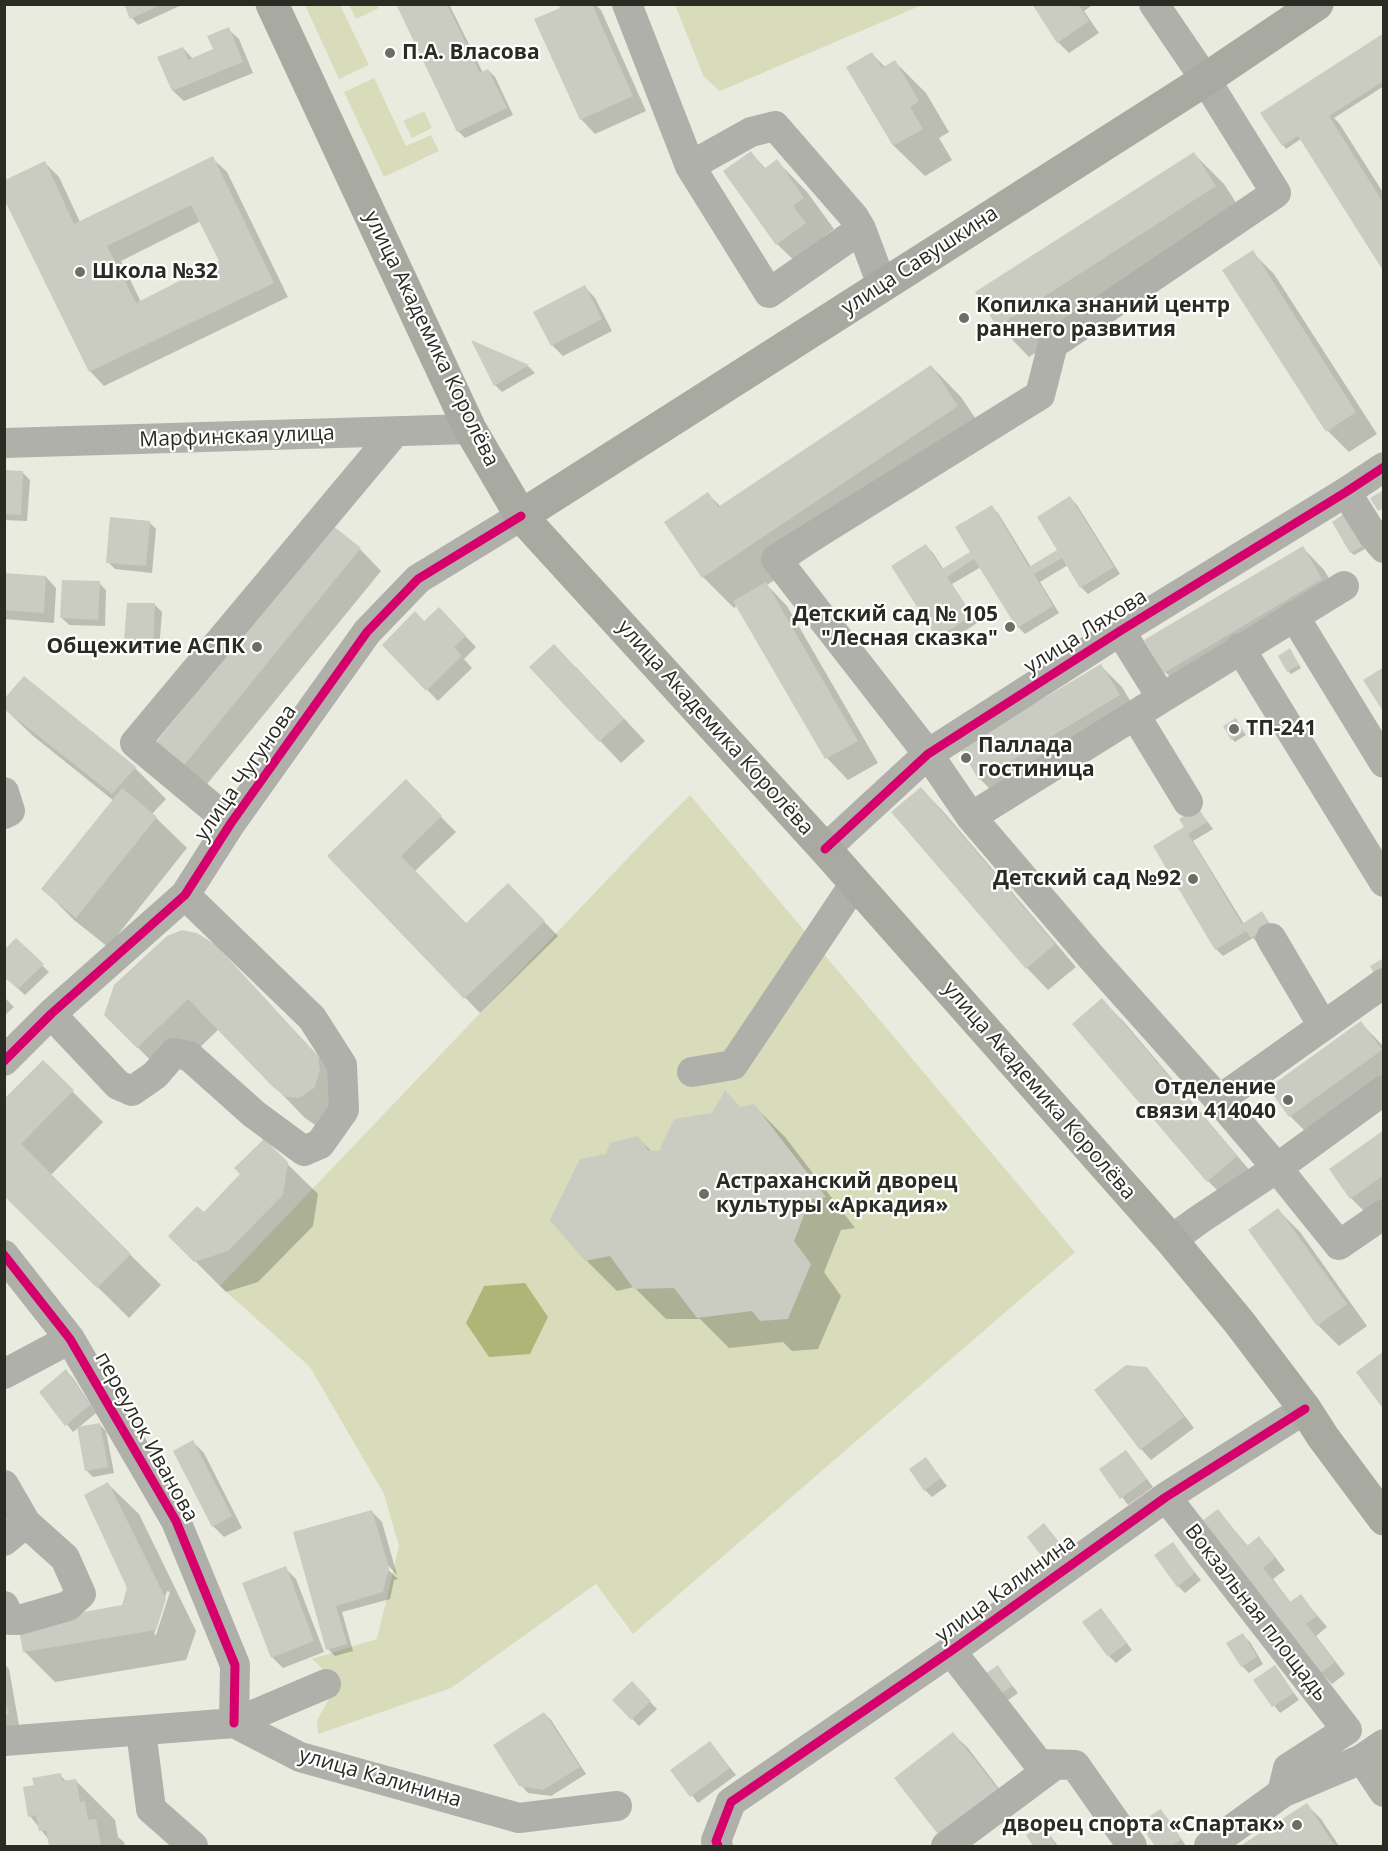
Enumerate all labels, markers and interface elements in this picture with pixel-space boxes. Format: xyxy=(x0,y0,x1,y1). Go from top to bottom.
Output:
place label: П.А. Власова xyxy=(402,40,540,66)
marker: П.А. Власова xyxy=(383,46,397,60)
street label: улица Савушкина xyxy=(837,201,1003,321)
street label: улица Академика Королёва xyxy=(358,207,504,471)
place label: Школа №32 xyxy=(92,259,218,285)
marker: Школа №32 xyxy=(73,265,87,279)
place label: Копилка знаний центр раннего развития xyxy=(976,293,1230,343)
marker: Копилка знаний центр раннего развития xyxy=(957,311,971,325)
street label: Марфинская улица xyxy=(139,421,335,453)
street label: улица Ляхова xyxy=(1020,584,1152,680)
place label: Детский сад № 105 "Лесная сказка" xyxy=(792,602,998,652)
street label: улица Академика Королёва xyxy=(612,615,818,841)
marker: Детский сад № 105 "Лесная сказка" xyxy=(1003,620,1017,634)
place label: Общежитие АСПК xyxy=(46,634,245,660)
marker: Общежитие АСПК xyxy=(250,640,264,654)
street label: улица Чугунова xyxy=(190,700,302,846)
place label: ТП-241 xyxy=(1246,716,1317,742)
marker: ТП-241 xyxy=(1227,722,1241,736)
place label: Паллада гостиница xyxy=(978,733,1095,783)
marker: Паллада гостиница xyxy=(959,751,973,765)
place label: Детский сад №92 xyxy=(993,866,1181,892)
marker: Детский сад №92 xyxy=(1186,872,1200,886)
street label: улица Академика Королёва xyxy=(937,977,1141,1205)
place label: Отделение связи 414040 xyxy=(1135,1075,1276,1125)
marker: Отделение связи 414040 xyxy=(1281,1093,1295,1107)
place label: Астраханский дворец культуры «Аркадия» xyxy=(716,1169,957,1219)
marker: Астраханский дворец культуры «Аркадия» xyxy=(697,1187,711,1201)
street label: переулок Иванова xyxy=(89,1348,203,1526)
street label: Вокзальная площадь xyxy=(1179,1519,1333,1707)
street label: улица Калинина xyxy=(931,1530,1081,1648)
street label: улица Калинина xyxy=(296,1743,464,1813)
place label: дворец спорта «Спартак» xyxy=(1003,1812,1285,1838)
marker: дворец спорта «Спартак» xyxy=(1290,1818,1304,1832)

